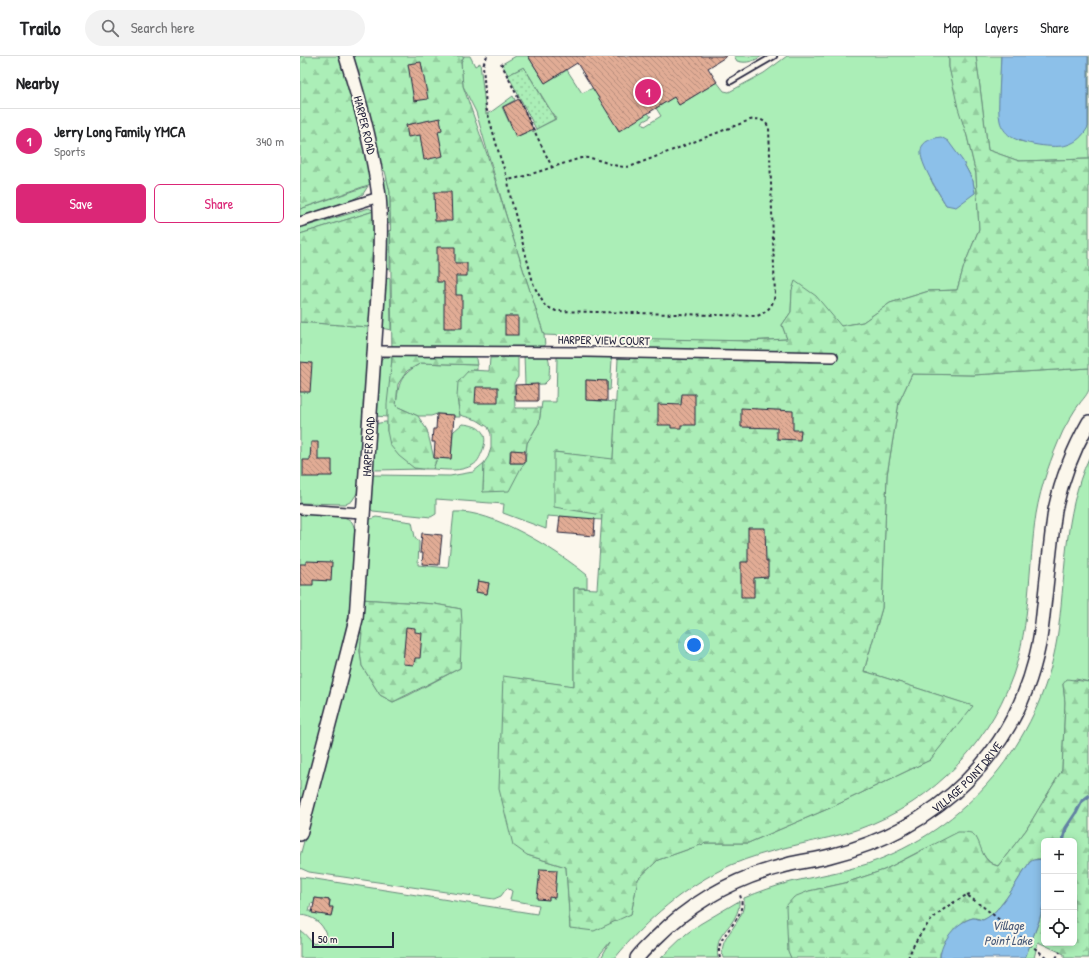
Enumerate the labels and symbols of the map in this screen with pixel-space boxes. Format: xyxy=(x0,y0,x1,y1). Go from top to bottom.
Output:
pin: 1 xyxy=(635,77,661,107)
street label: HARPER ROAD xyxy=(350,94,381,156)
street label: HARPER VIEW COURT xyxy=(558,331,651,349)
street label: HARPER ROAD xyxy=(357,416,378,477)
your location xyxy=(684,635,704,655)
street label: VILLAGE POINT DRIVE xyxy=(928,737,1006,816)
water label: Village Point Lake xyxy=(984,916,1033,949)
scale bar xyxy=(312,930,394,949)

